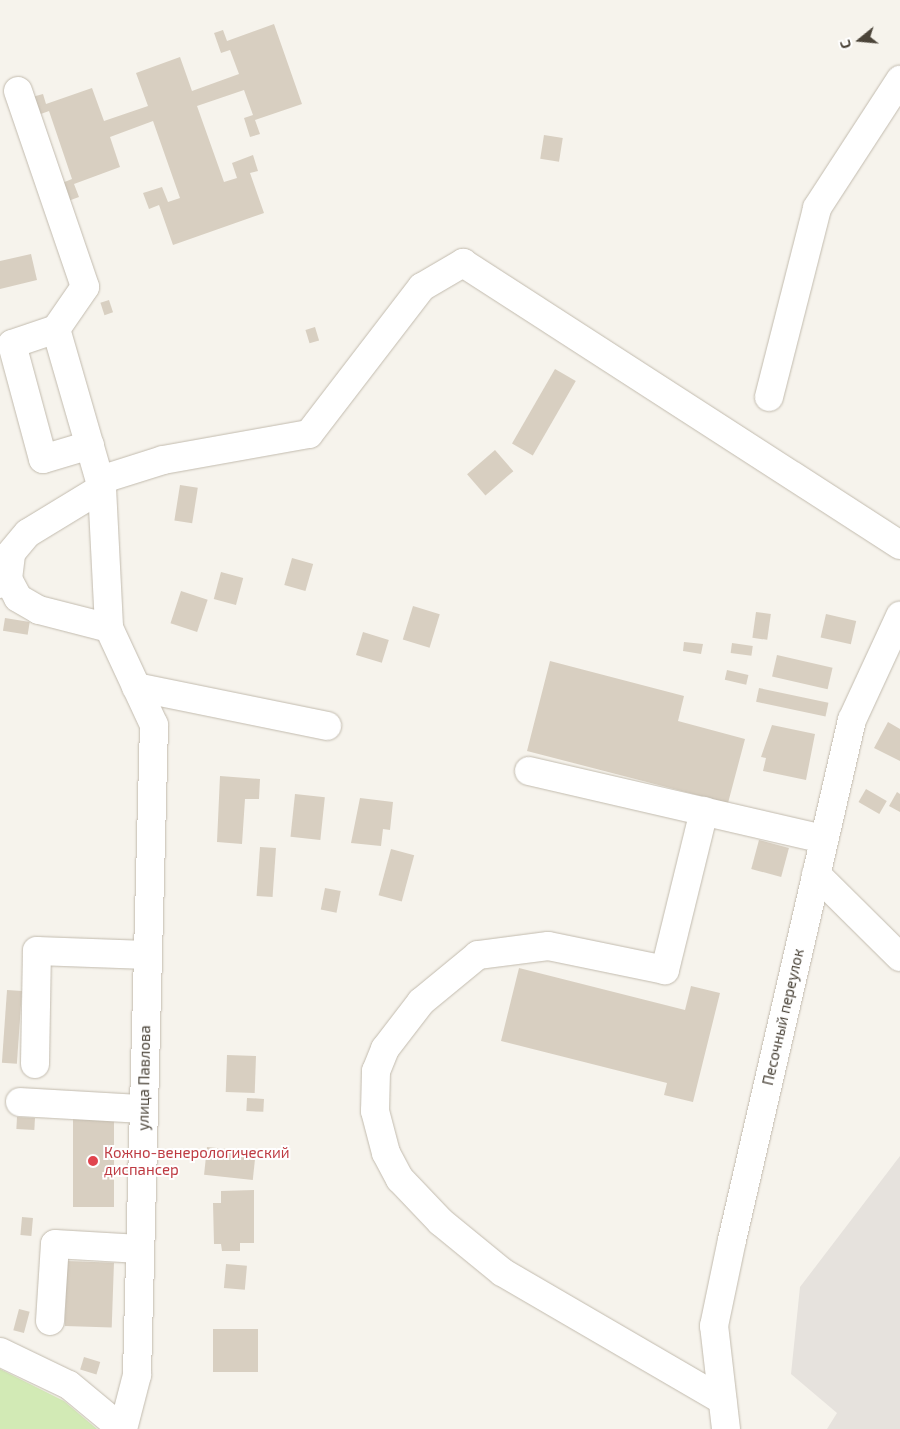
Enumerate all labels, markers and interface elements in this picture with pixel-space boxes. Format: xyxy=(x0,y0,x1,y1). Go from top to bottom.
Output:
north arrow xyxy=(835,15,885,65)
text: С xyxy=(836,38,855,51)
street label: Песочный переулок xyxy=(759,947,807,1087)
street label: улица Павлова xyxy=(134,1025,154,1131)
place label: Кожно-венерологический диспансер xyxy=(104,1143,290,1178)
marker: Кожно-венерологический диспансер xyxy=(86,1154,100,1168)

